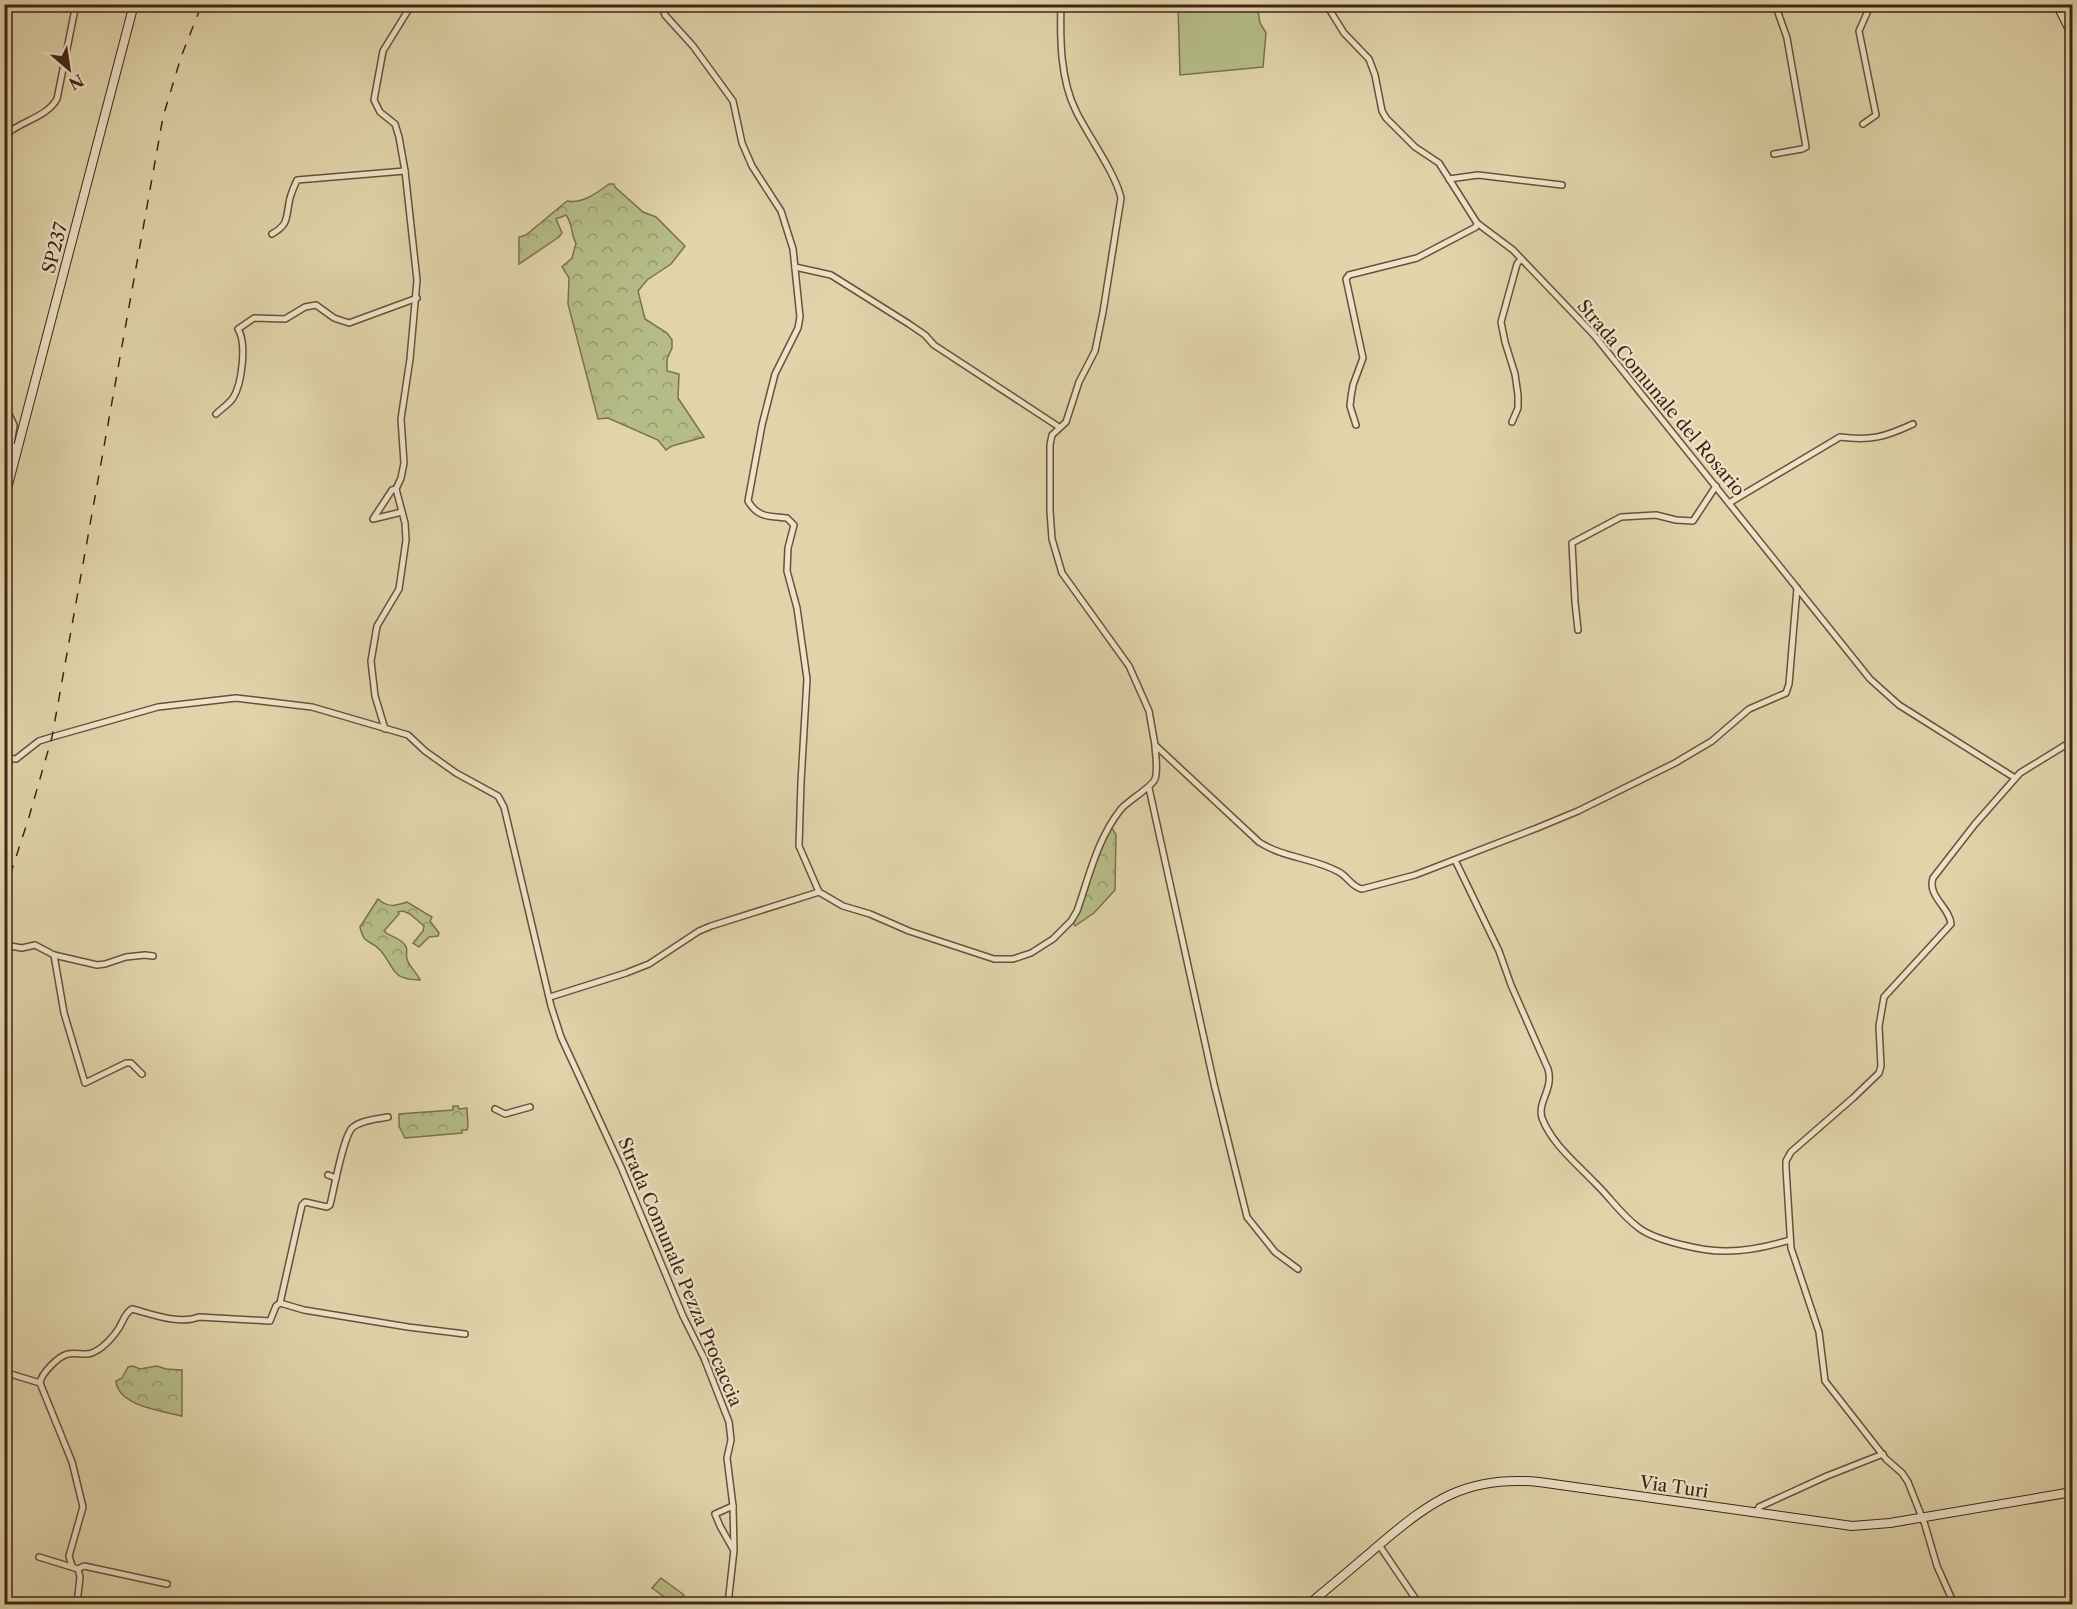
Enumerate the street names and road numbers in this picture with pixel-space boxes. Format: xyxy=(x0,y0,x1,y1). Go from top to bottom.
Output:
street label: SP237 xyxy=(38,220,72,276)
street label: Strada Comunale del Rosario xyxy=(1572,295,1750,501)
street label: Strada Comunale Pezza Procaccia xyxy=(613,1134,747,1410)
street label: Via Turi xyxy=(1637,1471,1710,1503)

